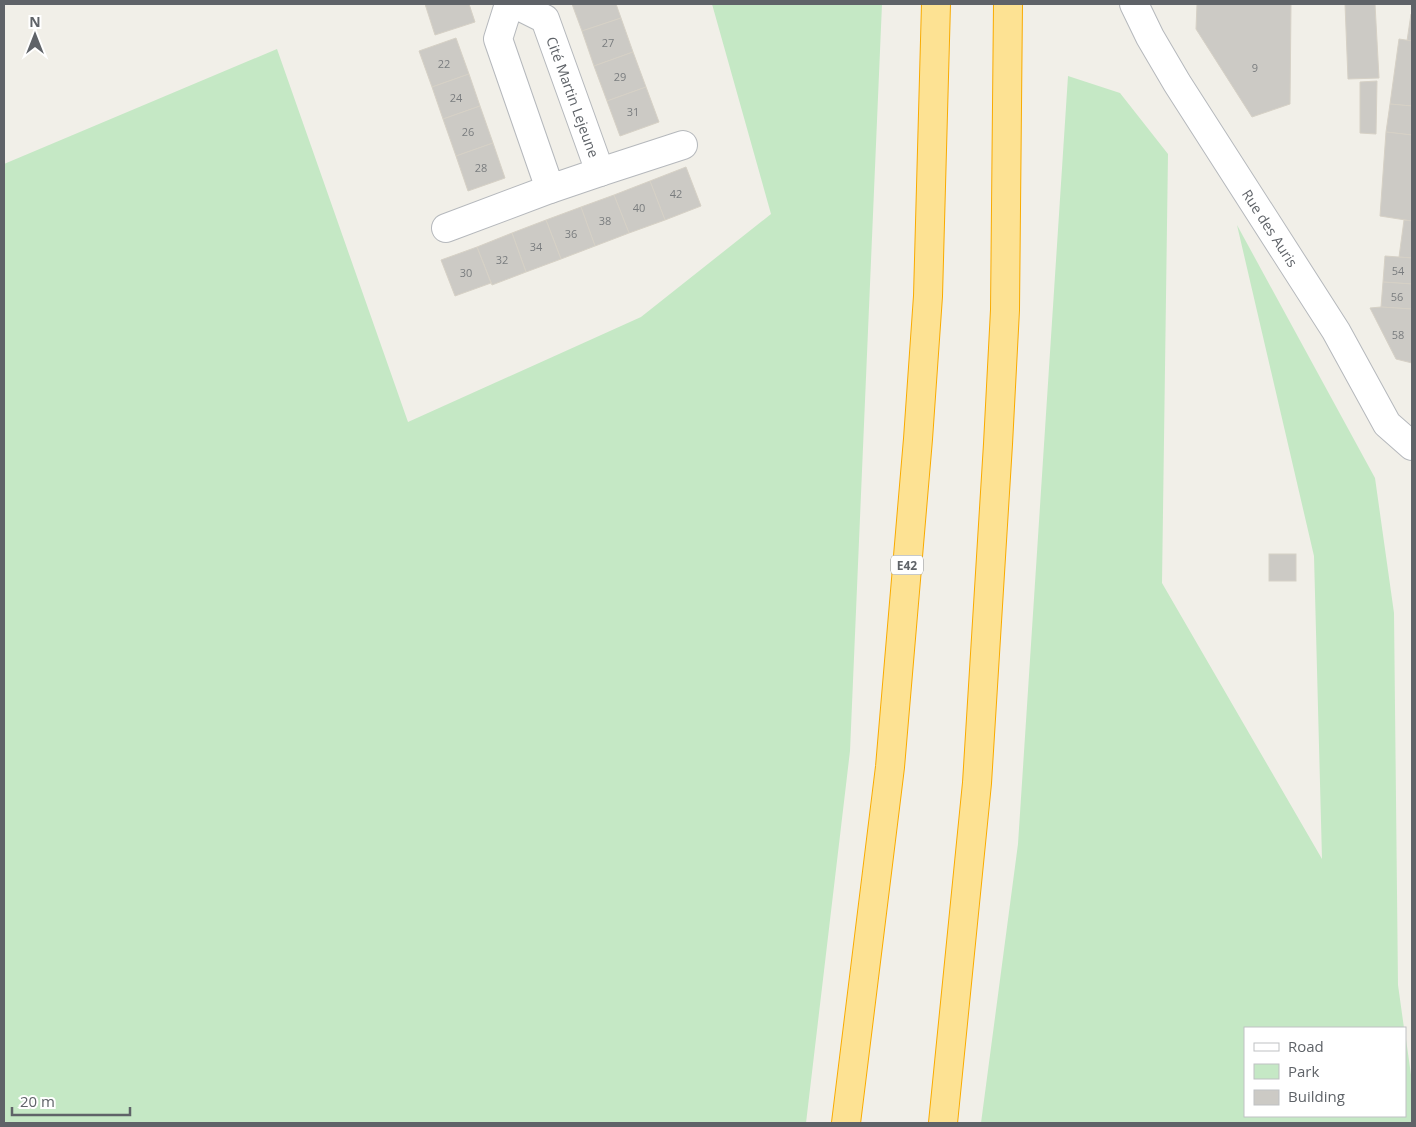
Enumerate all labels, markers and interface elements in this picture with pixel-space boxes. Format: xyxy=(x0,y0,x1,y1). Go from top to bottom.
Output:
north arrow xyxy=(10,10,60,60)
text: N xyxy=(29,12,41,31)
street label: Cité Martin Lejeune xyxy=(542,34,604,160)
house number: 27 xyxy=(602,35,614,50)
house number: 22 xyxy=(438,56,450,71)
house number: 9 xyxy=(1252,60,1258,75)
house number: 29 xyxy=(614,69,626,84)
house number: 24 xyxy=(450,90,463,105)
house number: 31 xyxy=(627,104,639,119)
house number: 26 xyxy=(462,124,474,139)
house number: 28 xyxy=(475,160,487,175)
house number: 42 xyxy=(670,186,682,201)
street label: Rue des Auris xyxy=(1238,186,1302,271)
house number: 40 xyxy=(633,200,645,215)
house number: 38 xyxy=(599,213,611,228)
house number: 36 xyxy=(565,226,577,241)
house number: 34 xyxy=(530,239,543,254)
house number: 32 xyxy=(496,252,508,267)
house number: 54 xyxy=(1392,263,1405,278)
house number: 30 xyxy=(460,265,472,280)
house number: 56 xyxy=(1391,289,1403,304)
house number: 58 xyxy=(1392,327,1404,342)
road number: E42 xyxy=(891,556,923,574)
legend xyxy=(1244,1027,1406,1117)
text: Road xyxy=(1288,1036,1324,1056)
text: Park xyxy=(1288,1061,1319,1081)
scale bar xyxy=(12,1084,130,1116)
text: Building xyxy=(1288,1086,1345,1106)
text: 20 m xyxy=(20,1091,55,1111)

